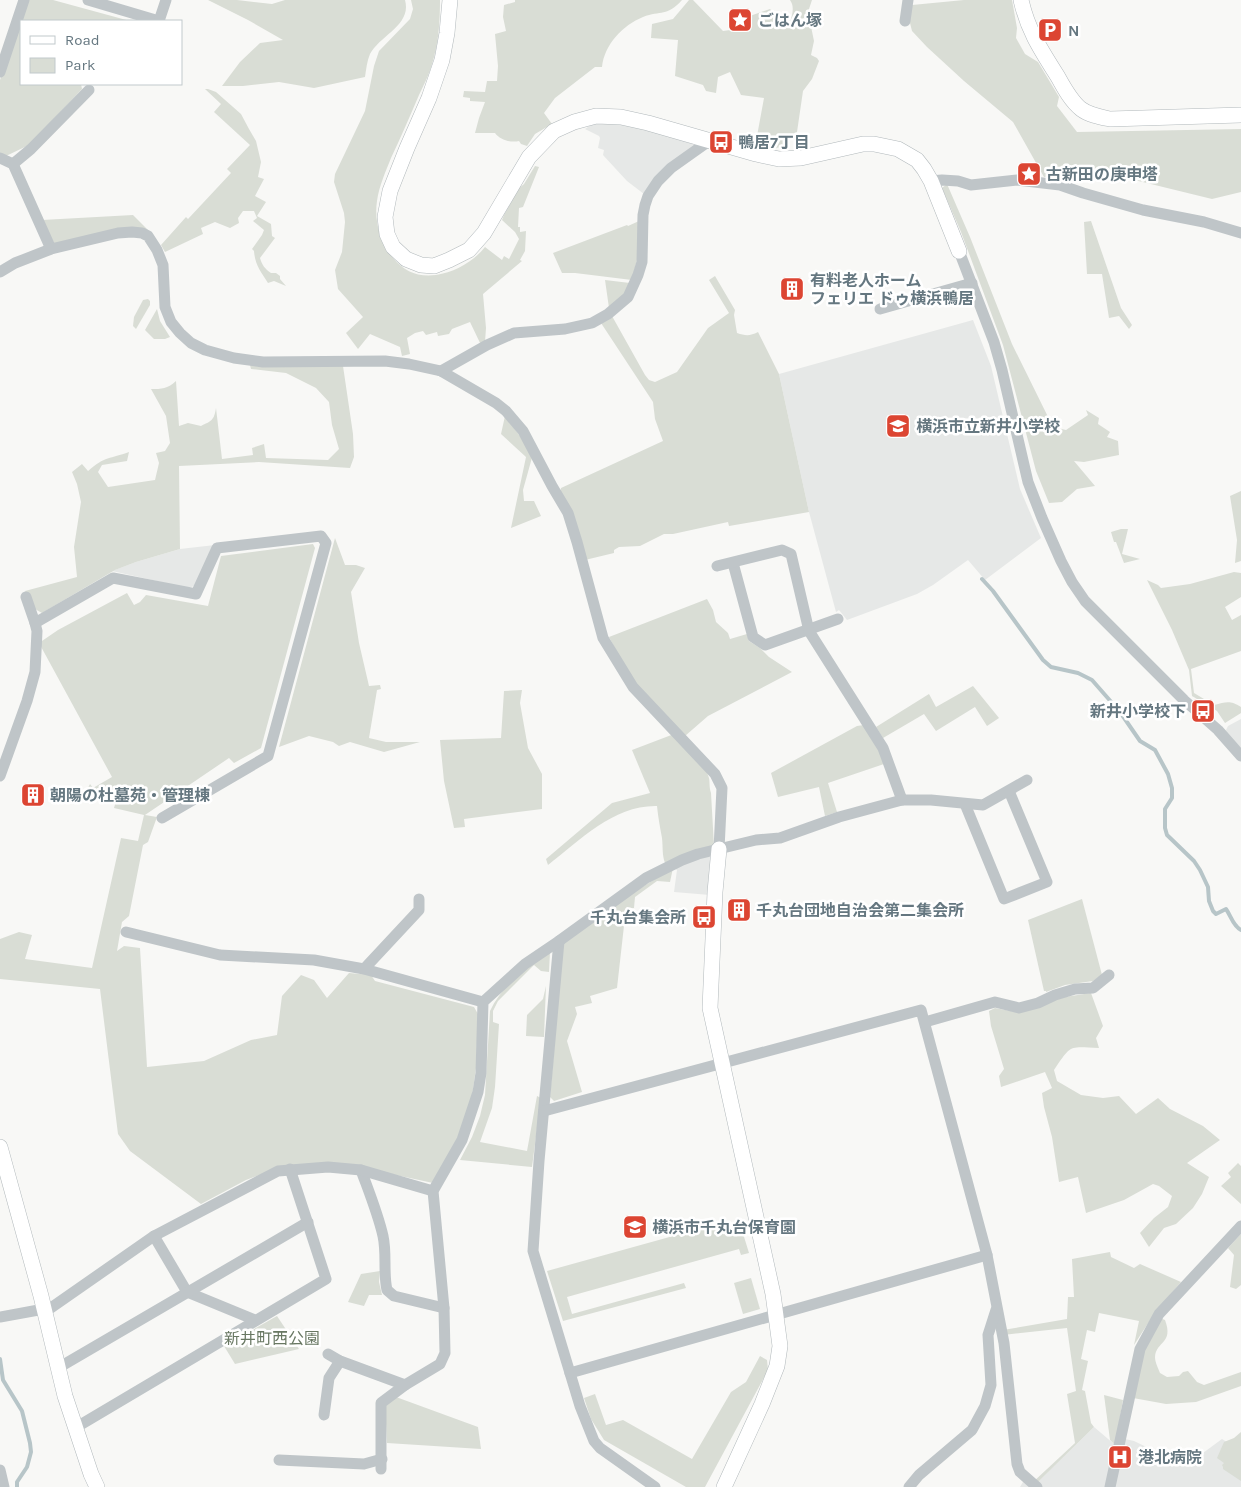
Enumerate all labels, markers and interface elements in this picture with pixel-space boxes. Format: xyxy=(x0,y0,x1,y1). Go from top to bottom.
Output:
place icon: ごはん塚 xyxy=(727,7,753,33)
place label: ごはん塚 xyxy=(758,11,822,30)
parking icon: N xyxy=(1037,17,1063,43)
legend xyxy=(20,20,182,85)
place label: N xyxy=(1068,21,1079,40)
text: Road xyxy=(65,31,100,49)
text: Park xyxy=(65,56,95,74)
bus stop icon: 鴨居7丁目 xyxy=(708,129,734,155)
place label: 鴨居7丁目 xyxy=(738,133,810,152)
place icon: 古新田の庚申塔 xyxy=(1016,161,1042,187)
place label: 古新田の庚申塔 xyxy=(1046,165,1158,184)
place label: 有料老人ホーム フェリエ ドゥ横浜鴨居 xyxy=(810,271,974,308)
building icon: 有料老人ホーム フェリエ ドゥ横浜鴨居 xyxy=(779,276,805,302)
school or university icon: 横浜市立新井小学校 xyxy=(885,413,911,439)
place label: 横浜市立新井小学校 xyxy=(916,417,1060,436)
bus stop icon: 新井小学校下 xyxy=(1190,698,1216,724)
place label: 新井小学校下 xyxy=(1090,702,1186,721)
building icon: 朝陽の杜墓苑・管理棟 xyxy=(20,782,46,808)
place label: 朝陽の杜墓苑・管理棟 xyxy=(50,786,210,805)
building icon: 千丸台団地自治会第二集会所 xyxy=(726,897,752,923)
place label: 千丸台団地自治会第二集会所 xyxy=(756,901,964,920)
bus stop icon: 千丸台集会所 xyxy=(691,904,717,930)
place label: 千丸台集会所 xyxy=(590,908,686,927)
school or university icon: 横浜市千丸台保育園 xyxy=(622,1214,648,1240)
place label: 横浜市千丸台保育園 xyxy=(652,1218,796,1237)
park label: 新井町西公園 xyxy=(224,1329,320,1348)
hospital icon: 港北病院 xyxy=(1107,1444,1133,1470)
place label: 港北病院 xyxy=(1138,1448,1202,1467)

